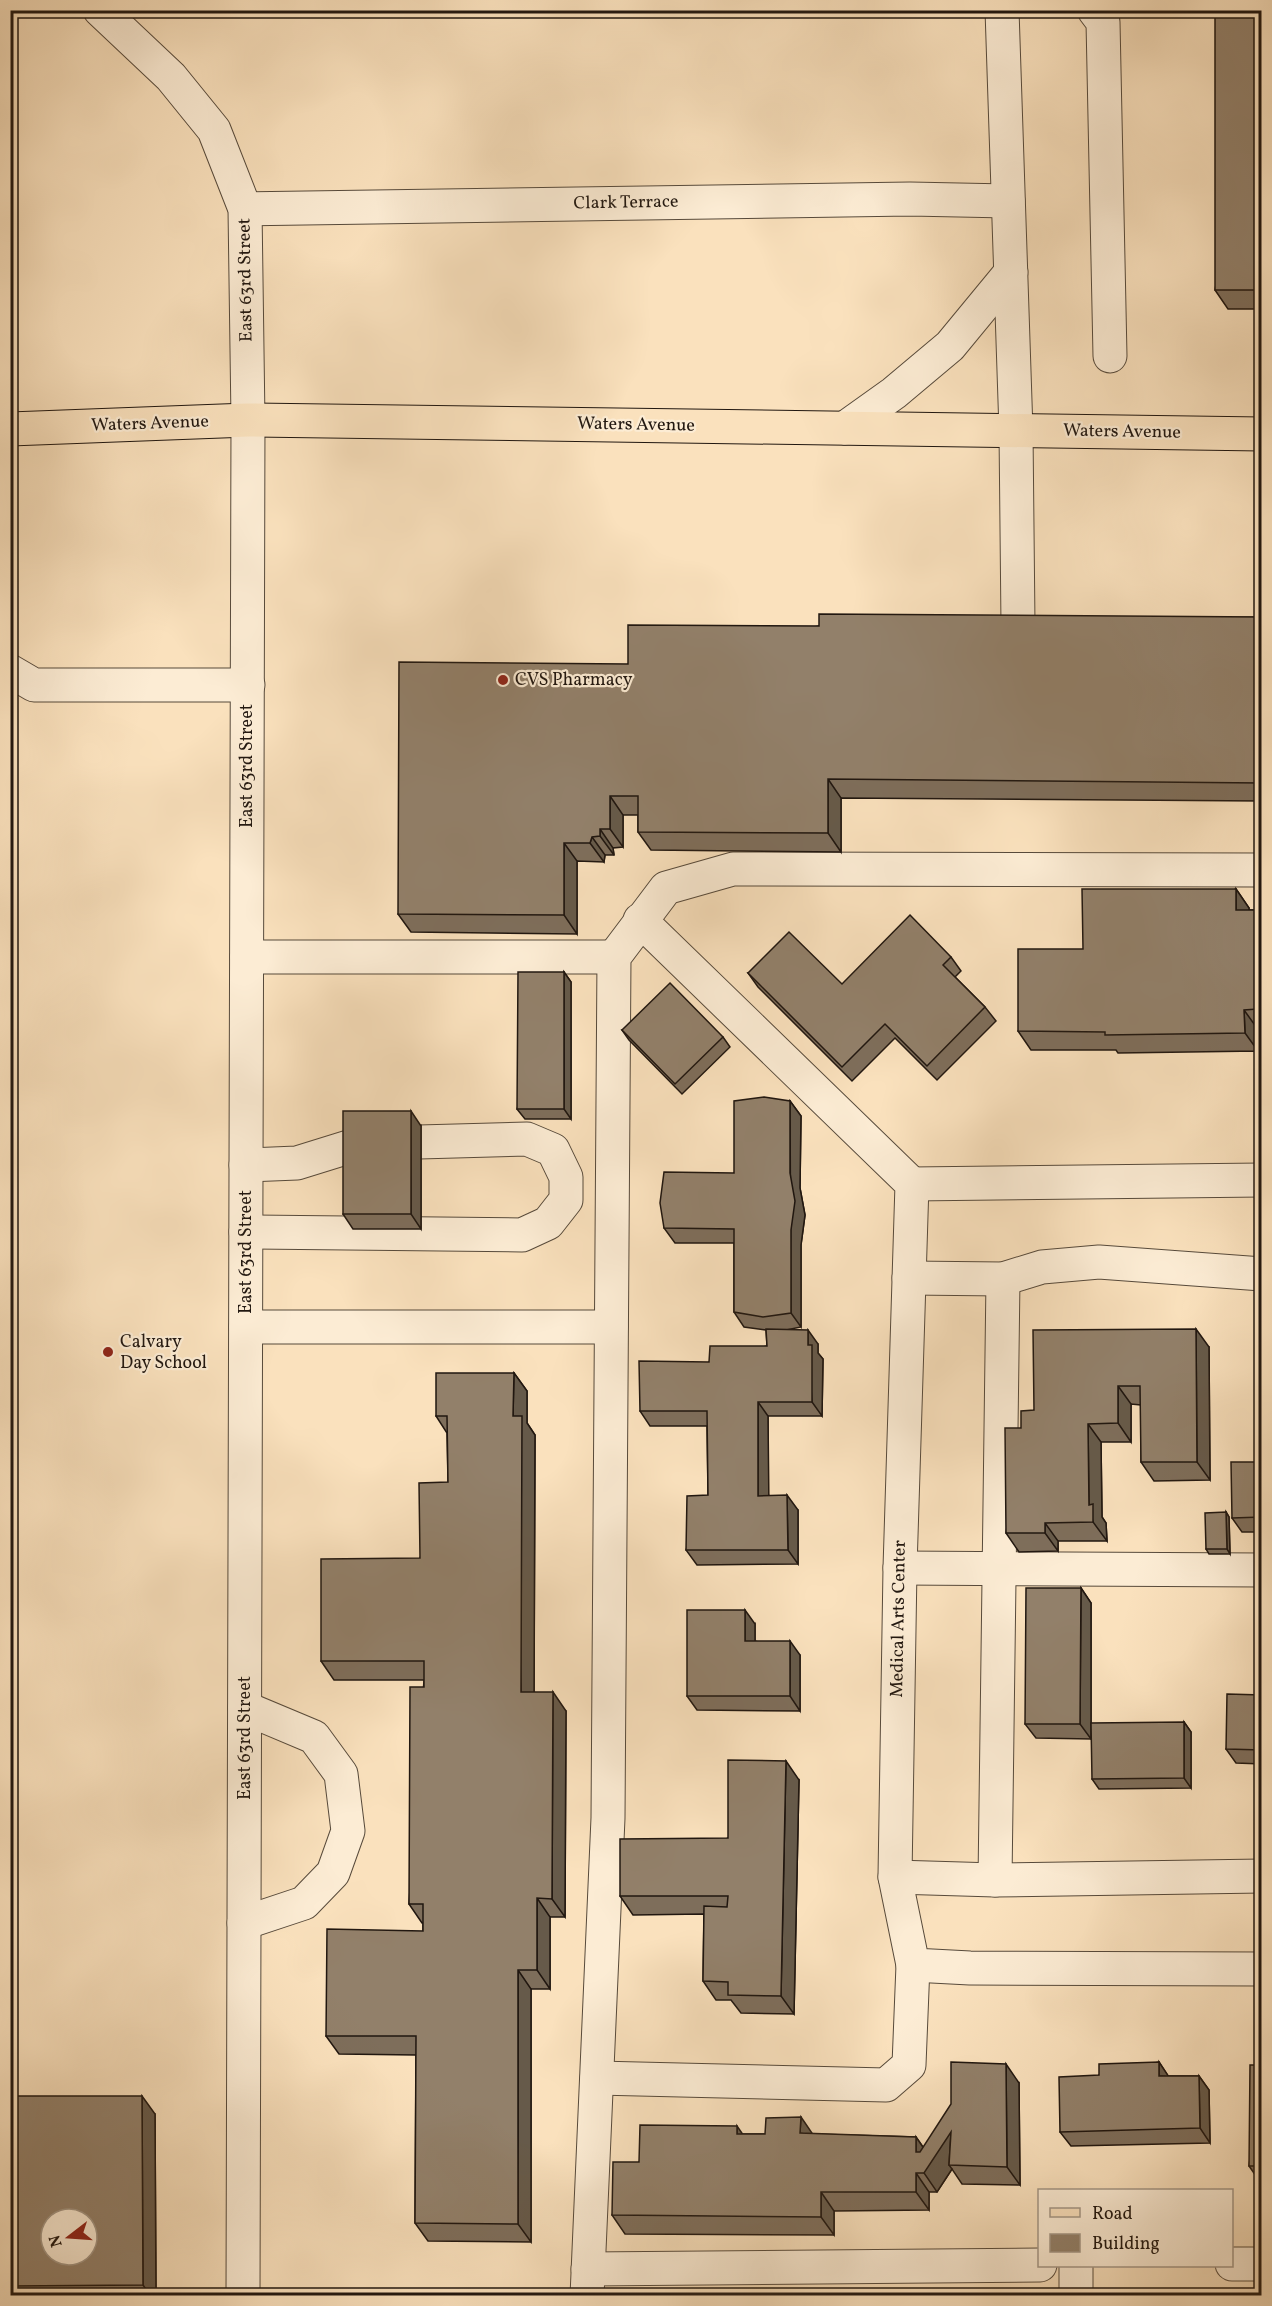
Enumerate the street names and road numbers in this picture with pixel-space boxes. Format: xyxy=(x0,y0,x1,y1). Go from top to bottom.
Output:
street label: Clark Terrace xyxy=(573,190,679,216)
street label: East 63rd Street xyxy=(232,218,260,342)
street label: Waters Avenue xyxy=(91,409,209,439)
street label: Waters Avenue xyxy=(577,411,695,439)
street label: Waters Avenue xyxy=(1063,418,1181,446)
street label: East 63rd Street xyxy=(235,704,260,828)
street label: East 63rd Street xyxy=(234,1190,259,1314)
street label: Medical Arts Center xyxy=(885,1540,913,1698)
street label: East 63rd Street xyxy=(233,1676,258,1800)

